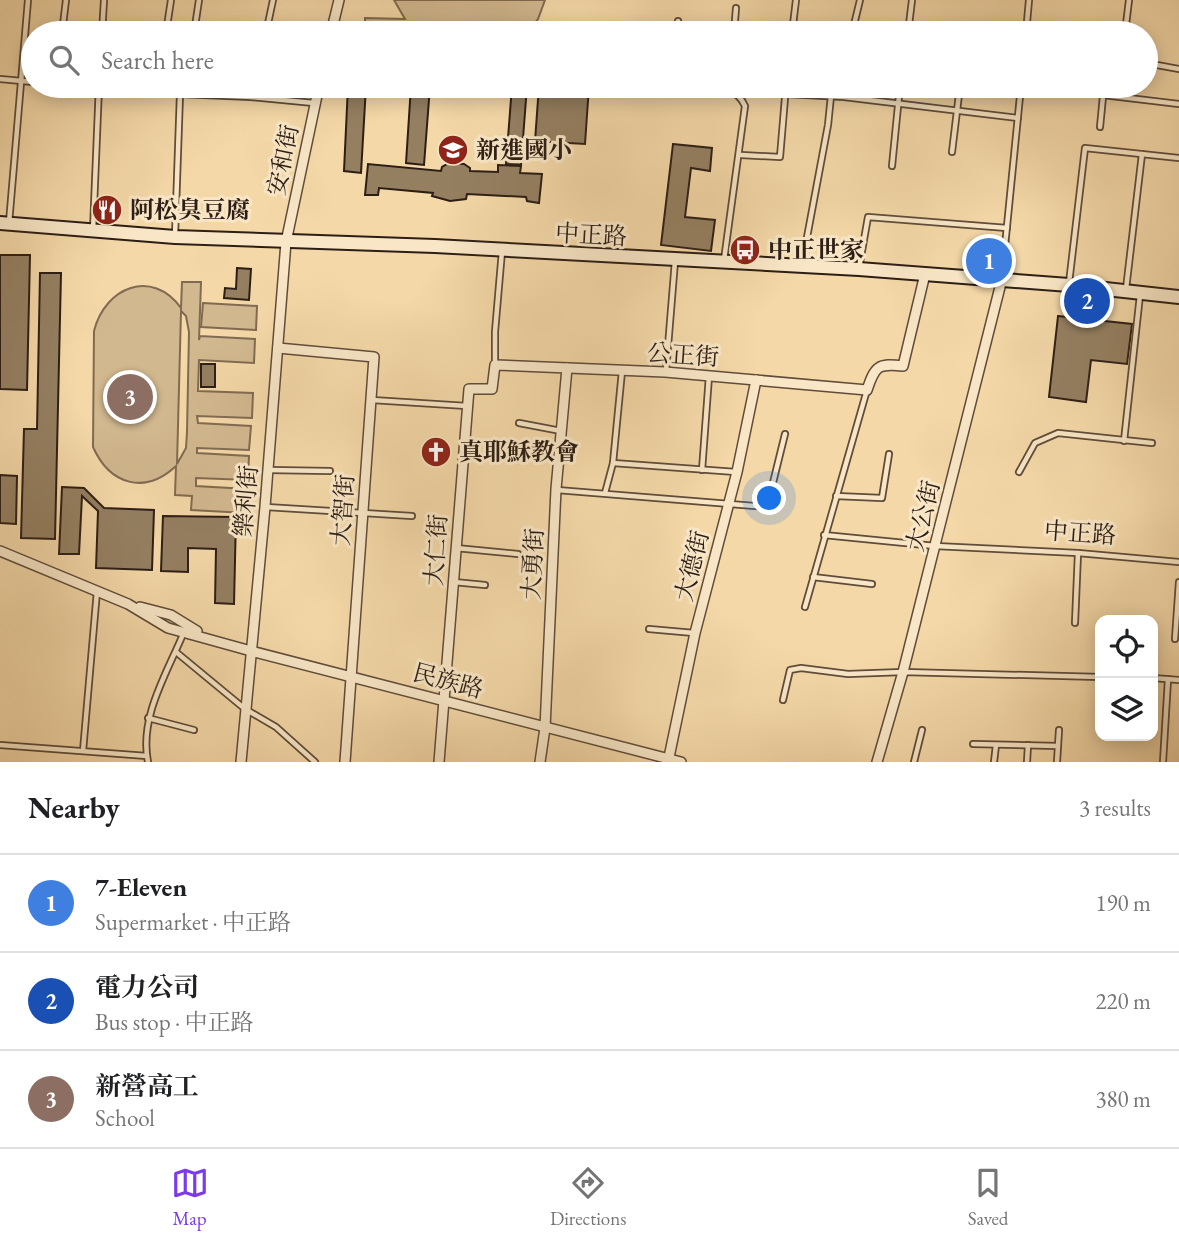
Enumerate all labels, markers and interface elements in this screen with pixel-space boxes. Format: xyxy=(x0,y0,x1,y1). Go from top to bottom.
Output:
search box xyxy=(21,21,1158,98)
icon: search xyxy=(45,41,83,79)
text: Search here xyxy=(101,43,214,77)
street label: 安和街 xyxy=(260,121,305,198)
school or university icon: 新進國小 xyxy=(436,133,470,167)
place label: 新進國小 xyxy=(476,134,572,165)
restaurant icon: 阿松臭豆腐 xyxy=(90,193,124,227)
place label: 阿松臭豆腐 xyxy=(130,194,250,225)
street label: 中正路 xyxy=(554,217,628,252)
bus stop icon: 中正世家 xyxy=(728,233,762,267)
place label: 中正世家 xyxy=(768,234,864,265)
pin: 1 xyxy=(966,235,1012,287)
pin: 2 xyxy=(1064,275,1110,327)
street label: 公正街 xyxy=(646,337,720,372)
pin: 3 xyxy=(107,371,153,423)
church icon: 真耶穌教會 xyxy=(419,435,453,469)
place label: 真耶穌教會 xyxy=(459,436,579,467)
street label: 樂利街 xyxy=(227,464,264,538)
street label: 大智街 xyxy=(325,473,360,547)
street label: 大公街 xyxy=(899,477,946,555)
your location xyxy=(752,481,786,515)
street label: 大仁街 xyxy=(418,513,453,587)
street label: 中正路 xyxy=(1043,515,1117,550)
street label: 大勇街 xyxy=(515,527,550,601)
street label: 大德街 xyxy=(668,527,715,605)
map controls xyxy=(1095,615,1158,741)
button: locate xyxy=(1095,615,1158,678)
street label: 民族路 xyxy=(409,656,487,705)
button: layers xyxy=(1095,678,1158,741)
text: Nearby xyxy=(28,788,120,827)
text: 3 results xyxy=(1079,793,1151,823)
text: 7-Eleven xyxy=(95,870,187,904)
text: 1 xyxy=(45,888,57,918)
text: 190 m xyxy=(1095,888,1151,918)
text: Supermarket · 中正路 xyxy=(95,907,291,937)
text: 電力公司 xyxy=(95,970,199,1004)
text: 2 xyxy=(45,986,57,1016)
text: 220 m xyxy=(1095,986,1151,1016)
text: Bus stop · 中正路 xyxy=(95,1007,253,1037)
text: 新營高工 xyxy=(95,1069,199,1103)
text: 3 xyxy=(45,1084,57,1114)
text: 380 m xyxy=(1095,1084,1151,1114)
text: School xyxy=(95,1103,155,1133)
tab: Map xyxy=(171,1164,209,1231)
tab: Directions xyxy=(550,1164,626,1231)
tab: Saved xyxy=(968,1164,1008,1231)

